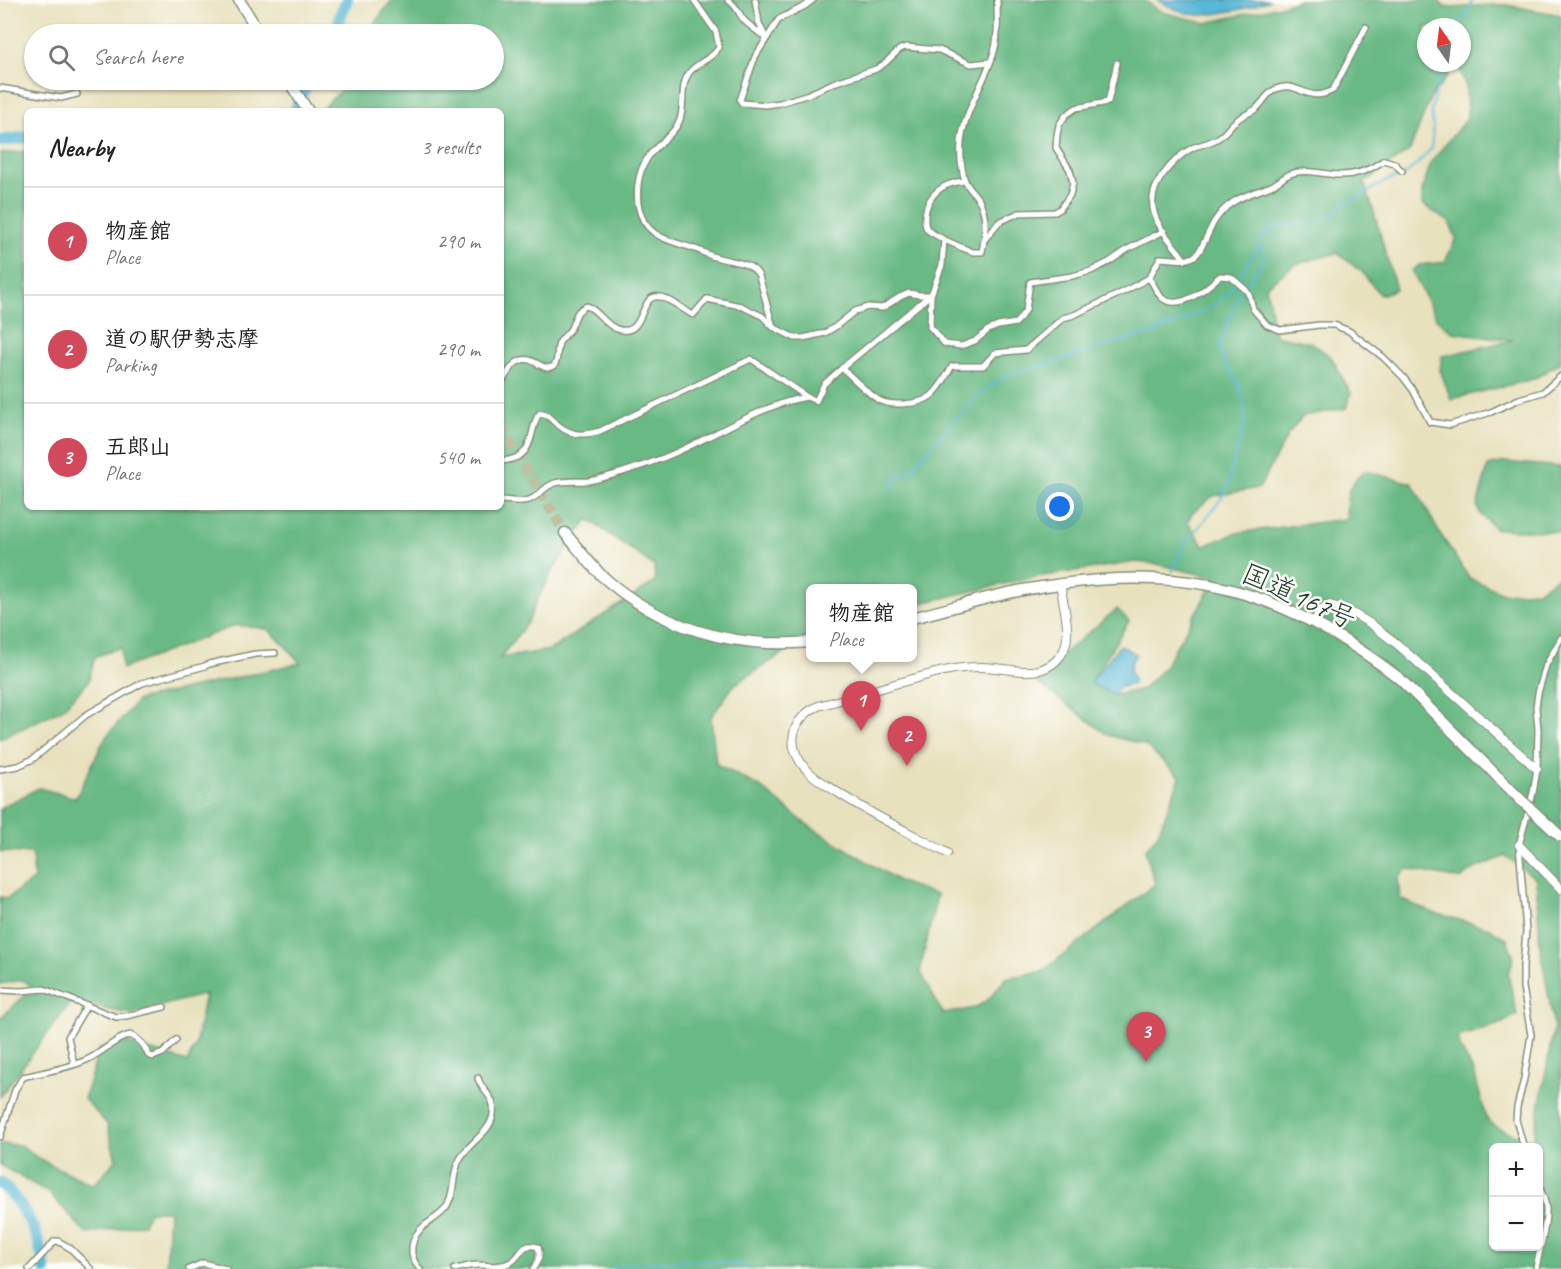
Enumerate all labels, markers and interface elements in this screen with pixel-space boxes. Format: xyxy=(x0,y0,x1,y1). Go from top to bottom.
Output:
north arrow xyxy=(1417,18,1471,72)
search box xyxy=(24,24,504,90)
icon: search xyxy=(45,41,78,74)
text: Search here xyxy=(93,43,183,71)
text: Nearby xyxy=(48,131,113,164)
text: 3 results xyxy=(421,135,480,160)
text: 物産館 xyxy=(105,217,171,245)
text: 1 xyxy=(63,229,72,254)
text: 290 m xyxy=(437,229,480,254)
text: Place xyxy=(105,245,140,270)
text: 道の駅伊勢志摩 xyxy=(105,325,259,353)
text: 2 xyxy=(63,337,72,362)
text: 290 m xyxy=(437,337,480,362)
text: Parking xyxy=(105,353,157,378)
text: 五郎山 xyxy=(105,433,171,461)
text: 3 xyxy=(63,445,72,470)
text: 540 m xyxy=(437,445,480,470)
text: Place xyxy=(105,461,140,486)
your location xyxy=(1045,492,1074,521)
street label: 国道167号 xyxy=(1236,555,1362,637)
popup xyxy=(806,584,917,662)
text: 物産館 xyxy=(828,599,895,627)
text: Place xyxy=(828,627,864,652)
pin: 1 xyxy=(842,682,880,731)
pin: 2 xyxy=(888,716,926,766)
pin: 3 xyxy=(1126,1012,1166,1062)
map controls xyxy=(1489,1143,1543,1251)
button: + xyxy=(1489,1143,1543,1197)
button: − xyxy=(1489,1197,1543,1251)

